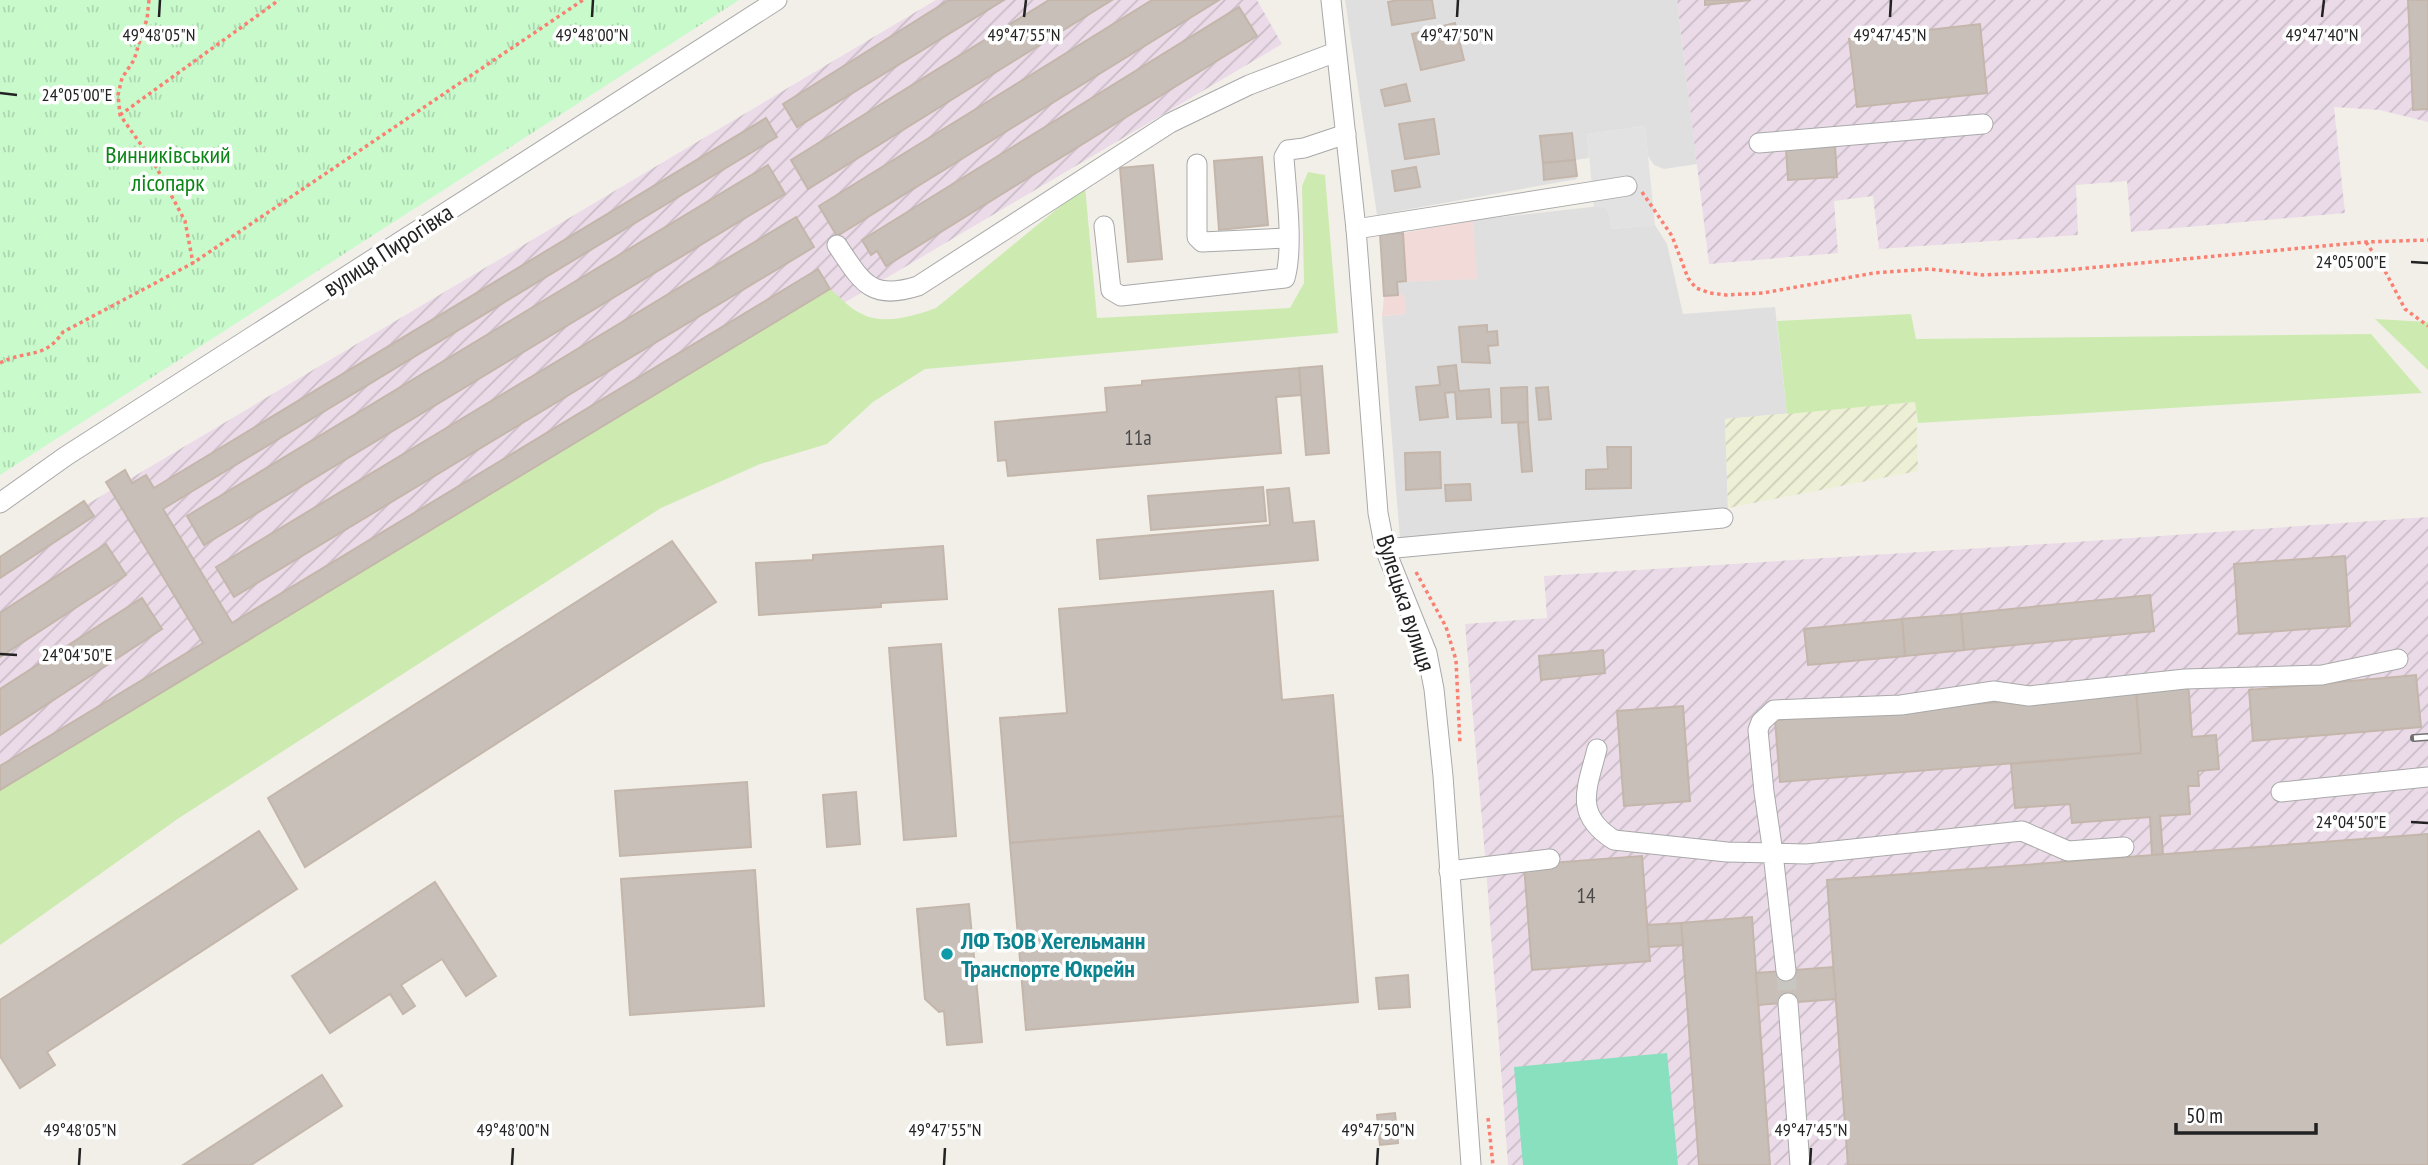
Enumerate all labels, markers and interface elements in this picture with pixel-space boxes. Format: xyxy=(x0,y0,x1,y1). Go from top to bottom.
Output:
text: 49°48'05"N xyxy=(123,23,195,46)
text: 49°48'00"N xyxy=(556,23,628,46)
text: 49°47'55"N xyxy=(988,23,1060,46)
text: 49°47'50"N xyxy=(1421,23,1493,46)
text: 49°47'45"N xyxy=(1854,23,1926,46)
text: 49°47'40"N xyxy=(2286,23,2358,46)
text: 24°05'00"E xyxy=(42,83,112,106)
park label: Винниківський лісопарк xyxy=(105,139,231,198)
street label: вулиця Пирогівка xyxy=(317,197,459,303)
text: 24°05'00"E xyxy=(2316,250,2386,273)
house number: 11а xyxy=(1124,424,1152,451)
street label: Вулецька вулиця xyxy=(1369,531,1443,675)
text: 24°04'50"E xyxy=(42,643,112,666)
text: 24°04'50"E xyxy=(2316,810,2386,833)
house number: 14 xyxy=(1577,882,1596,909)
place label: ЛФ ТзОВ Хегельманн Транспорте Юкрейн xyxy=(960,925,1145,984)
marker: ЛФ ТзОВ Хегельманн Транспорте Юкрейн xyxy=(939,946,955,962)
scale bar xyxy=(2176,1092,2316,1136)
text: 50 m xyxy=(2186,1102,2223,1129)
text: 49°48'05"N xyxy=(44,1118,116,1141)
text: 49°48'00"N xyxy=(477,1118,549,1141)
text: 49°47'55"N xyxy=(909,1118,981,1141)
text: 49°47'50"N xyxy=(1342,1118,1414,1141)
text: 49°47'45"N xyxy=(1775,1118,1847,1141)

